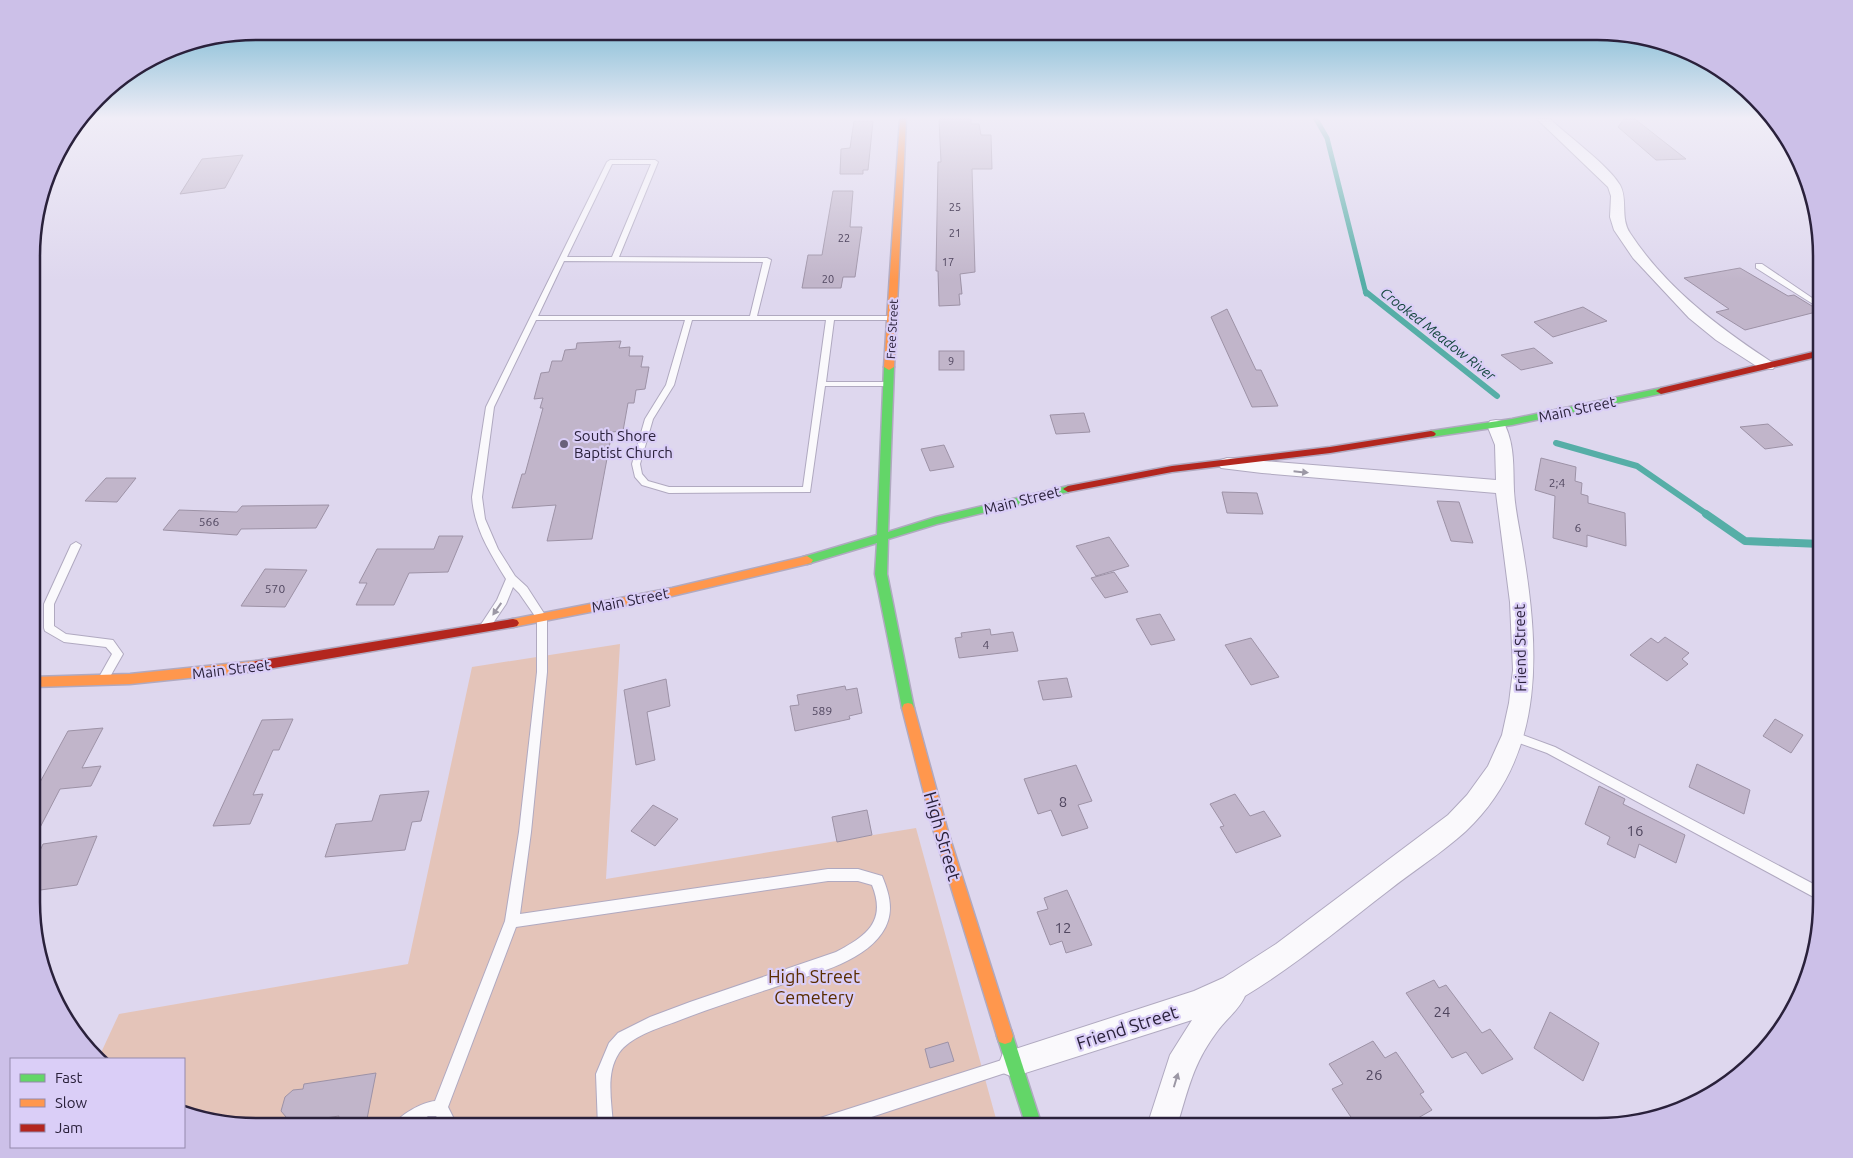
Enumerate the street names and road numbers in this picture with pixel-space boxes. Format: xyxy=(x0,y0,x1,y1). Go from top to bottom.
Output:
street label: Free Street xyxy=(884,298,900,359)
street label: Main Street xyxy=(1537,393,1617,425)
street label: Main Street xyxy=(982,482,1062,518)
street label: Main Street xyxy=(590,584,670,616)
street label: Friend Street xyxy=(1511,604,1529,692)
street label: Main Street xyxy=(191,656,271,682)
street label: High Street xyxy=(921,789,965,883)
street label: Friend Street xyxy=(1074,1001,1180,1053)

